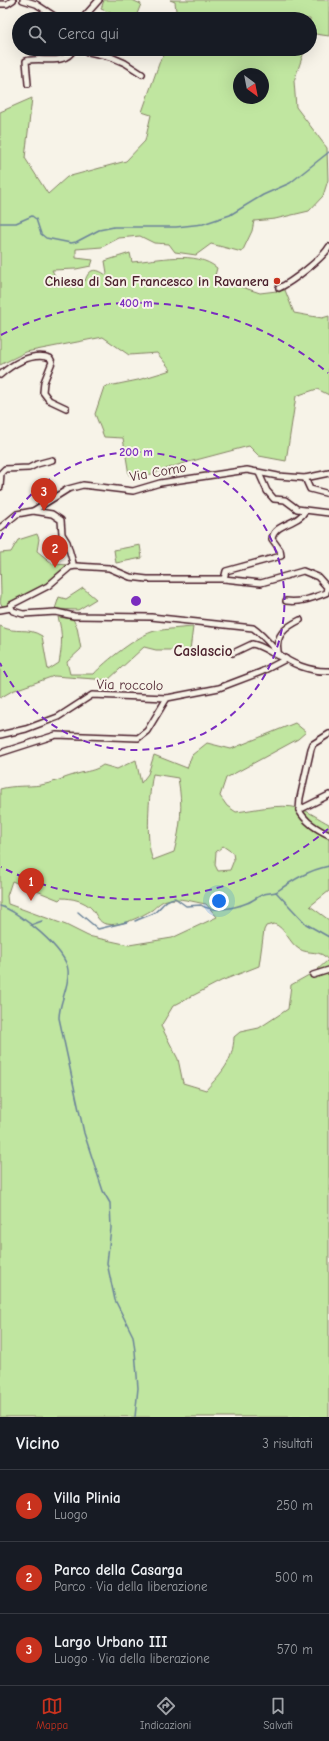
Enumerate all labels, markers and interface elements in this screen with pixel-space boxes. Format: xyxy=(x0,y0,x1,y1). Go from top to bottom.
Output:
search box xyxy=(12,12,317,56)
icon: search xyxy=(26,23,48,45)
text: Cerca qui xyxy=(58,25,119,43)
north arrow xyxy=(233,68,269,104)
place label: Chiesa di San Francesco in Ravanera xyxy=(45,273,269,290)
marker: Chiesa di San Francesco in Ravanera xyxy=(272,276,282,286)
text: 400 m xyxy=(119,296,153,310)
text: 200 m xyxy=(119,445,153,459)
street label: Via Como xyxy=(128,459,188,485)
pin: 3 xyxy=(31,478,57,511)
pin: 2 xyxy=(42,535,68,568)
centre of rings xyxy=(129,594,143,608)
district label: Caslascio xyxy=(174,642,233,660)
street label: Via roccolo xyxy=(97,676,163,694)
pin: 1 xyxy=(18,868,44,901)
your location xyxy=(209,891,229,911)
text: Vicino xyxy=(16,1434,59,1453)
text: 3 risultati xyxy=(262,1436,313,1451)
text: Villa Plinia xyxy=(54,1489,121,1507)
text: 1 xyxy=(26,1498,32,1513)
text: 250 m xyxy=(276,1498,313,1513)
text: Luogo xyxy=(54,1507,88,1522)
text: Parco della Casarga xyxy=(54,1561,183,1579)
text: 2 xyxy=(26,1570,32,1585)
text: 500 m xyxy=(275,1570,313,1585)
text: Parco · Via della liberazione xyxy=(54,1579,208,1594)
text: Largo Urbano III xyxy=(54,1633,167,1651)
text: 3 xyxy=(26,1642,32,1657)
text: 570 m xyxy=(277,1642,313,1657)
text: Luogo · Via della liberazione xyxy=(54,1651,210,1666)
tab: Mappa xyxy=(36,1695,68,1732)
tab: Indicazioni xyxy=(140,1695,191,1732)
tab: Salvati xyxy=(263,1695,293,1732)

